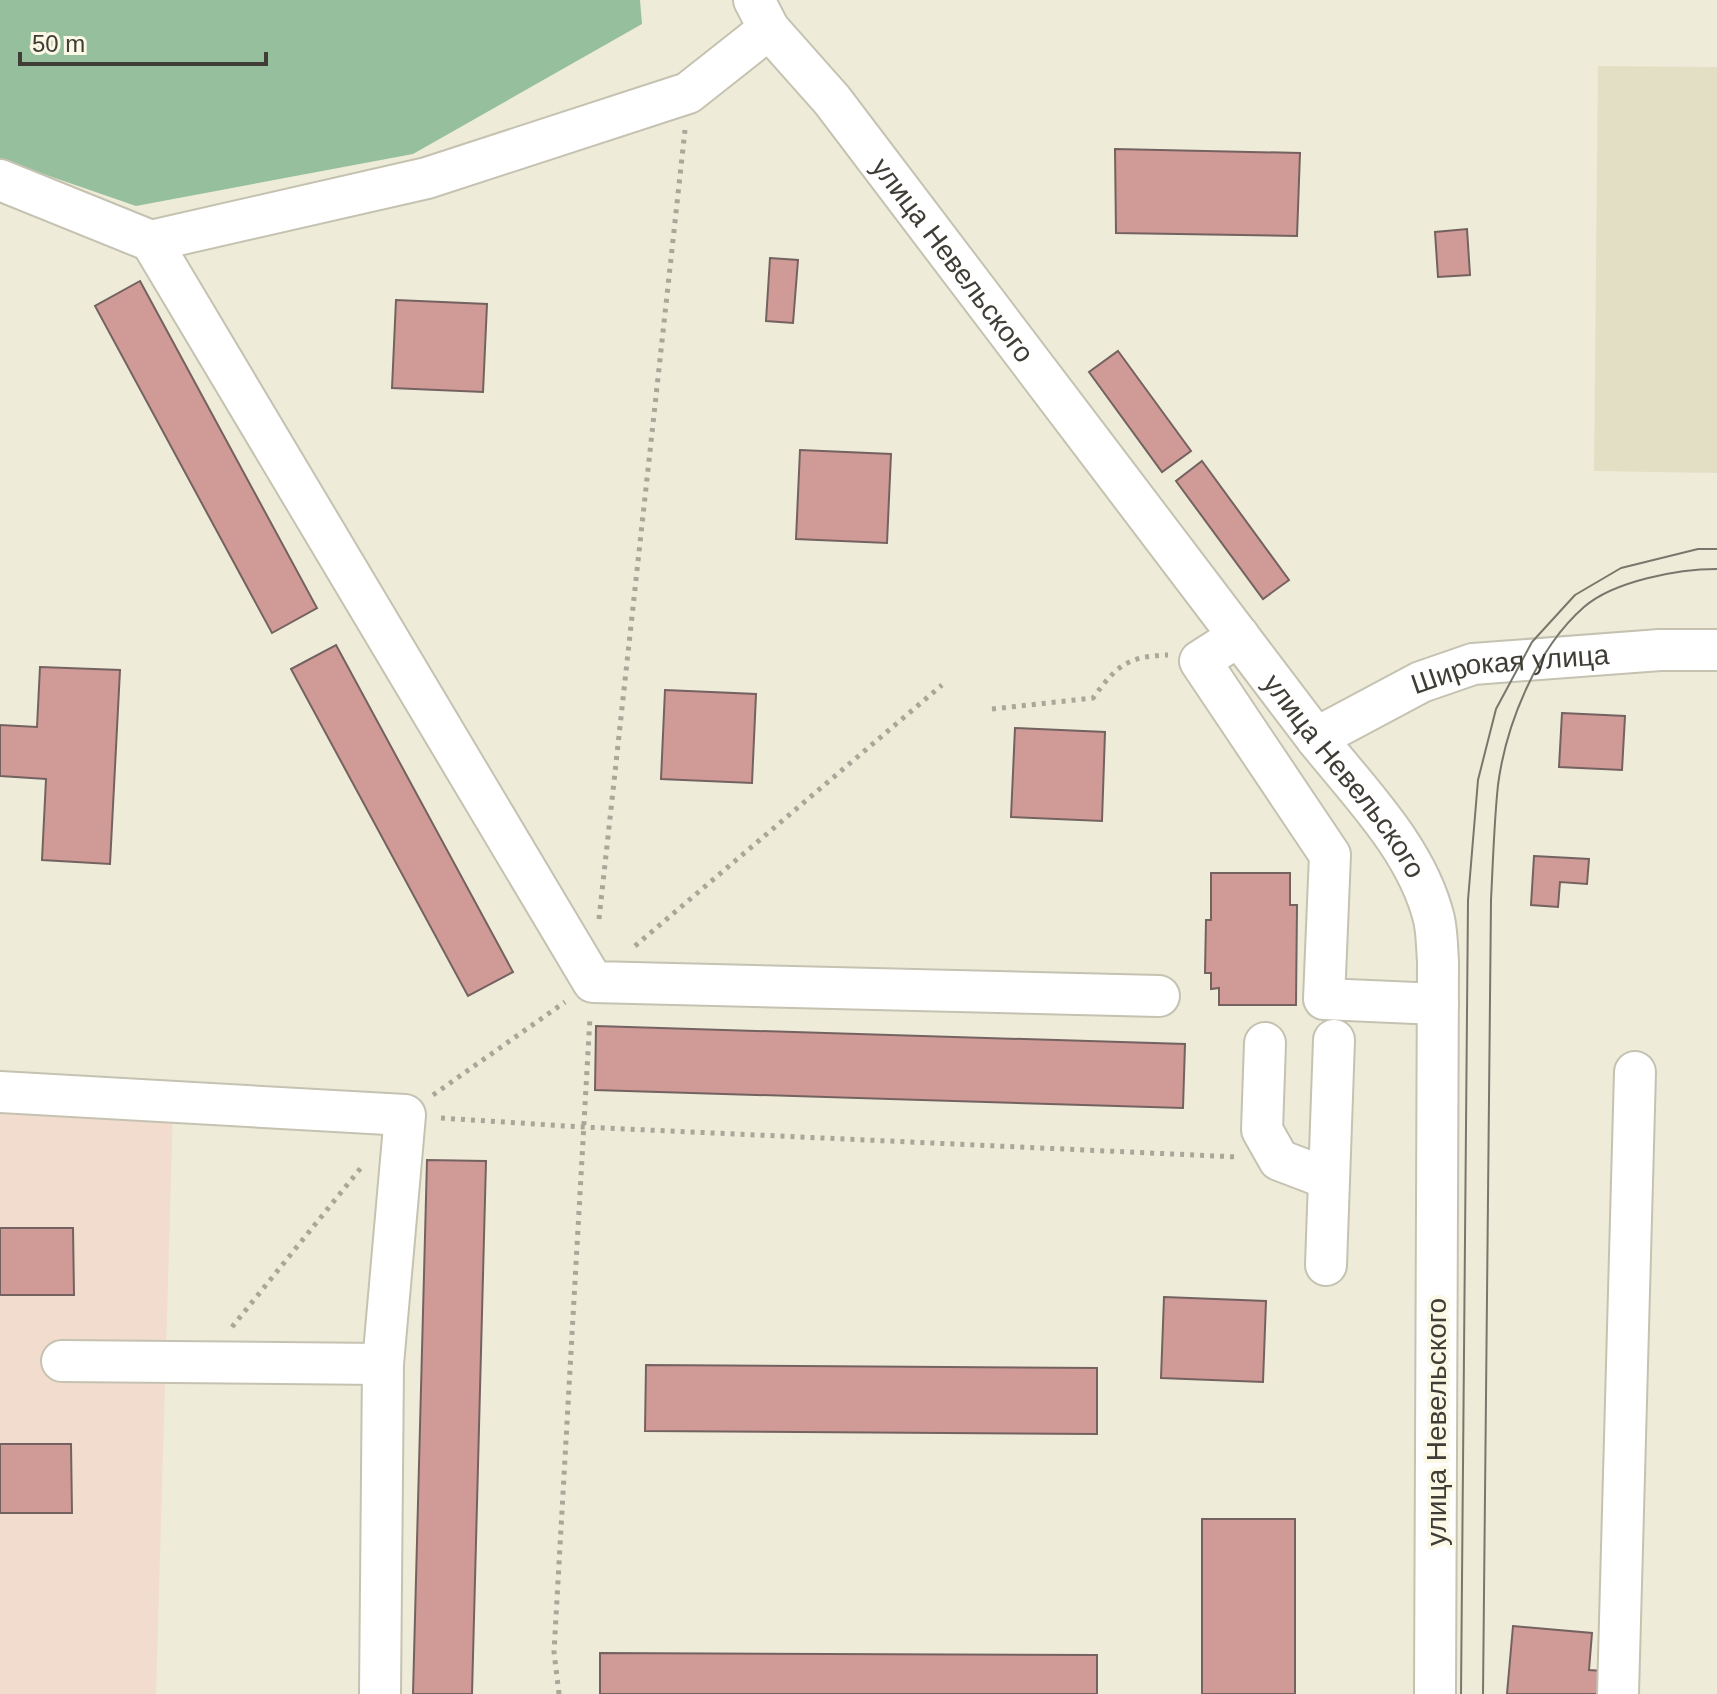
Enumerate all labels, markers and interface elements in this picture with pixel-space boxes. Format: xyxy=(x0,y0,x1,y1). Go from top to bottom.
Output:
scale bar xyxy=(20,16,266,66)
text: 50 m xyxy=(32,30,85,57)
street label: улица Невельского xyxy=(866,151,1040,368)
street label: Широкая улица xyxy=(1407,638,1611,700)
street label: улица Невельского xyxy=(1257,668,1432,883)
street label: улица Невельского xyxy=(1421,1298,1452,1546)

